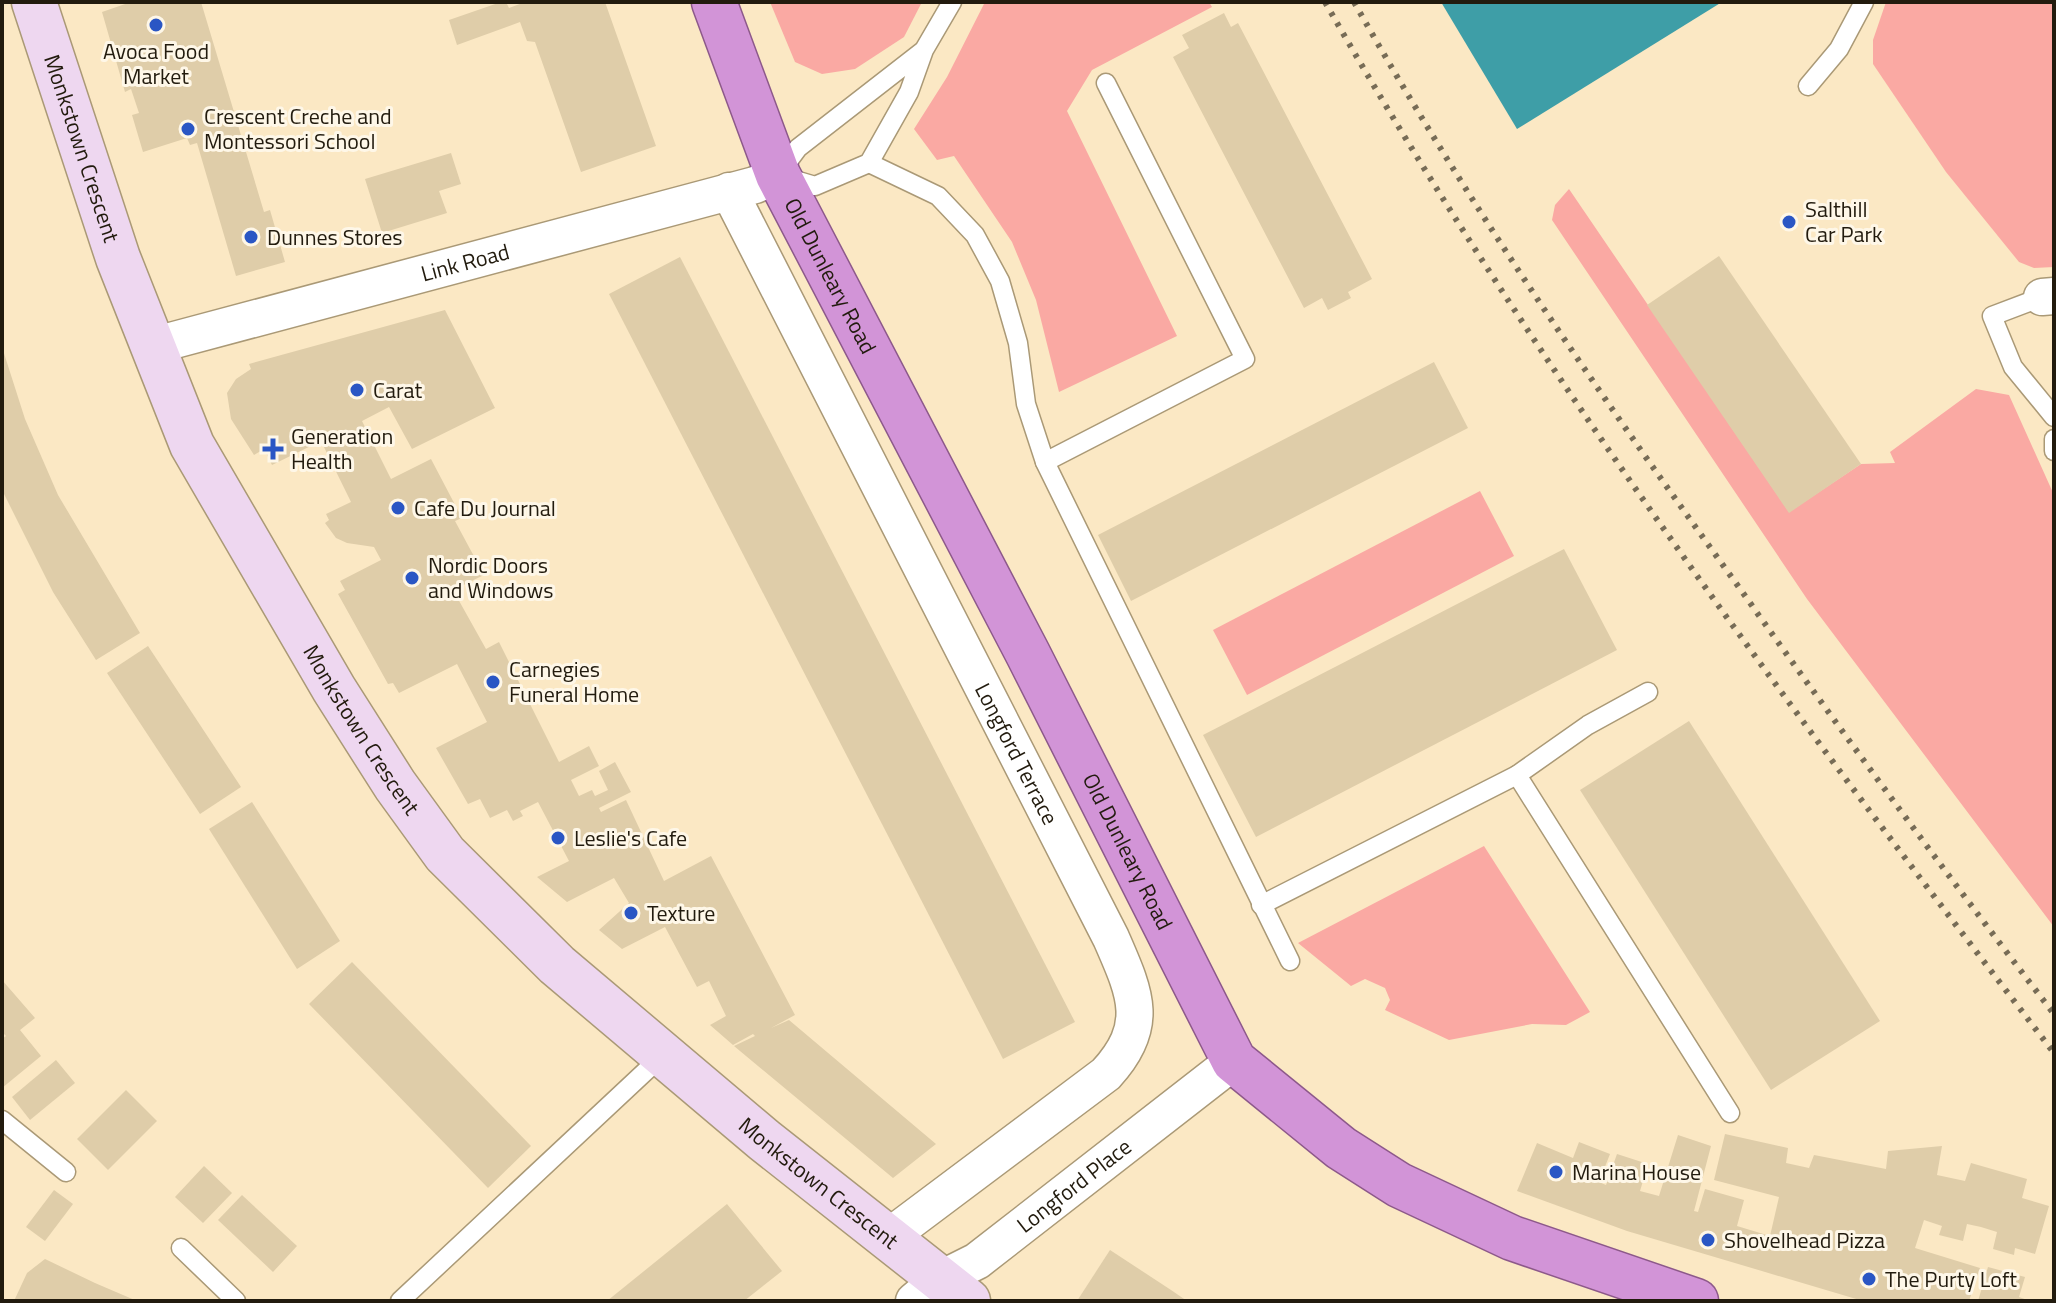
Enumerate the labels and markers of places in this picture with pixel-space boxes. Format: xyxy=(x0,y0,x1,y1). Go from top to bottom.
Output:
marker: Avoca Food Market xyxy=(147,16,165,34)
place label: Avoca Food Market xyxy=(103,34,209,93)
place label: Crescent Creche and Montessori School xyxy=(204,99,392,158)
marker: Crescent Creche and Montessori School xyxy=(179,120,197,138)
place label: Salthill Car Park xyxy=(1805,192,1883,251)
marker: Salthill Car Park xyxy=(1780,213,1798,231)
place label: Dunnes Stores xyxy=(267,220,402,254)
marker: Dunnes Stores xyxy=(242,228,260,246)
place label: Carat xyxy=(373,373,423,407)
marker: Carat xyxy=(348,381,366,399)
place label: Generation Health xyxy=(291,419,393,478)
marker: Generation Health xyxy=(262,438,284,460)
place label: Cafe Du Journal xyxy=(414,491,556,525)
marker: Cafe Du Journal xyxy=(389,499,407,517)
place label: Nordic Doors and Windows xyxy=(428,548,554,607)
marker: Nordic Doors and Windows xyxy=(403,569,421,587)
place label: Carnegies Funeral Home xyxy=(509,652,639,711)
marker: Carnegies Funeral Home xyxy=(484,673,502,691)
place label: Leslie's Cafe xyxy=(574,821,687,855)
marker: Leslie's Cafe xyxy=(549,829,567,847)
place label: Texture xyxy=(647,896,715,930)
marker: Texture xyxy=(622,904,640,922)
place label: Marina House xyxy=(1572,1155,1701,1189)
marker: Marina House xyxy=(1547,1163,1565,1181)
place label: Shovelhead Pizza xyxy=(1724,1223,1885,1257)
marker: Shovelhead Pizza xyxy=(1699,1231,1717,1249)
place label: The Purty Loft xyxy=(1885,1262,2017,1296)
marker: The Purty Loft xyxy=(1860,1270,1878,1288)

